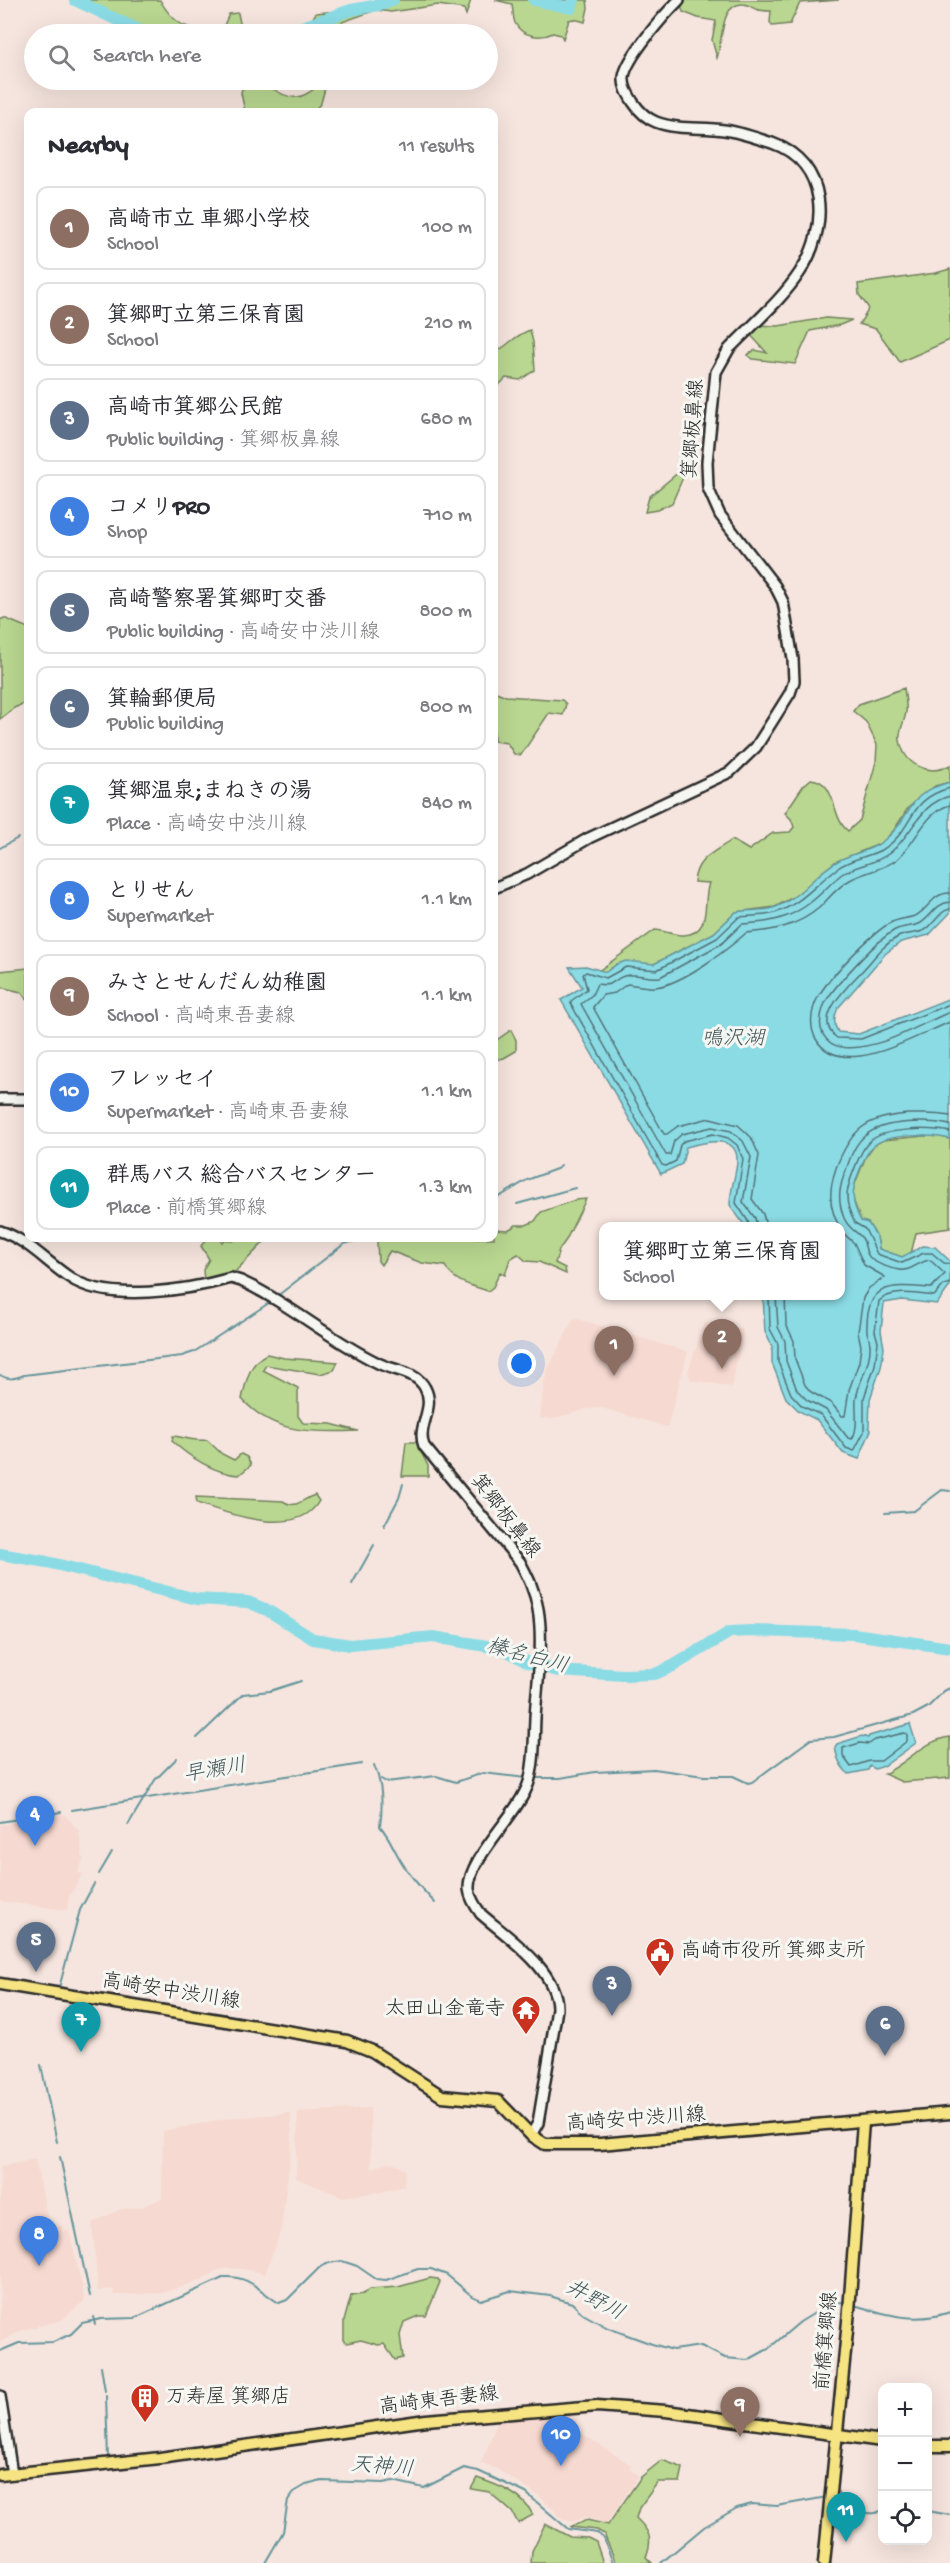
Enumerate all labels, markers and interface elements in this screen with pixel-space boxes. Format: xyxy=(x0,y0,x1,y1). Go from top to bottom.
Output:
search box xyxy=(24,24,498,90)
icon: search xyxy=(45,41,78,74)
text: Search here xyxy=(93,44,201,70)
text: Nearby xyxy=(48,132,129,163)
text: 11 results xyxy=(399,136,474,159)
text: 高崎市立 車郷小学校 xyxy=(107,208,310,234)
text: 1 xyxy=(65,217,74,240)
text: 100 m xyxy=(422,217,472,240)
text: School xyxy=(107,234,159,257)
text: 箕郷町立第三保育園 xyxy=(107,304,305,330)
text: 2 xyxy=(65,313,74,336)
text: 210 m xyxy=(424,313,472,336)
text: School xyxy=(107,330,159,353)
street label: 箕郷板鼻線 xyxy=(678,378,710,480)
text: 高崎市箕郷公民館 xyxy=(107,396,283,422)
text: 3 xyxy=(64,409,75,432)
text: 680 m xyxy=(421,409,472,432)
text: Public building · 箕郷板鼻線 xyxy=(107,430,340,453)
text: コメリPRO xyxy=(107,496,210,522)
text: 4 xyxy=(65,505,74,528)
text: 710 m xyxy=(423,505,472,528)
text: Shop xyxy=(107,522,147,545)
text: 高崎警察署箕郷町交番 xyxy=(107,588,327,614)
text: 5 xyxy=(64,601,75,624)
text: 800 m xyxy=(419,601,472,624)
text: Public building · 高崎安中渋川線 xyxy=(107,622,380,645)
text: 箕輪郵便局 xyxy=(107,688,217,714)
text: 6 xyxy=(64,697,75,720)
text: 800 m xyxy=(419,697,472,720)
text: Public building xyxy=(107,714,224,737)
text: 箕郷温泉;まねきの湯 xyxy=(107,780,312,806)
text: 7 xyxy=(64,793,75,816)
text: 840 m xyxy=(421,793,472,816)
text: Place · 高崎安中渋川線 xyxy=(107,814,306,837)
text: とりせん xyxy=(107,880,195,906)
text: 8 xyxy=(64,889,75,912)
text: 1.1 km xyxy=(422,889,472,912)
text: Supermarket xyxy=(107,906,213,929)
text: みさとせんだん幼稚園 xyxy=(107,972,327,998)
text: 9 xyxy=(64,985,75,1008)
text: 1.1 km xyxy=(422,985,472,1008)
text: School · 高崎東吾妻線 xyxy=(107,1006,295,1029)
water label: 鳴沢湖 xyxy=(702,1026,766,1053)
text: フレッセイ xyxy=(107,1068,217,1094)
text: 10 xyxy=(60,1081,79,1104)
text: 1.1 km xyxy=(422,1081,472,1104)
text: Supermarket · 高崎東吾妻線 xyxy=(107,1102,348,1125)
text: 群馬バス 総合バスセンター xyxy=(107,1164,376,1190)
text: 11 xyxy=(61,1177,78,1200)
text: 1.3 km xyxy=(419,1177,472,1200)
text: Place · 前橋箕郷線 xyxy=(107,1198,266,1221)
popup xyxy=(599,1222,845,1300)
text: 箕郷町立第三保育園 xyxy=(623,1241,821,1267)
text: School xyxy=(623,1267,675,1290)
pin: 2 xyxy=(702,1320,742,1369)
pin: 1 xyxy=(594,1326,634,1376)
your location xyxy=(507,1349,536,1378)
street label: 箕郷板鼻線 xyxy=(464,1469,545,1563)
water label: 榛名白川 xyxy=(483,1633,571,1681)
water label: 早瀬川 xyxy=(182,1754,248,1789)
pin: 4 xyxy=(15,1796,54,1846)
pin: 5 xyxy=(16,1922,56,1972)
public building icon: 高崎市役所 箕郷支所 xyxy=(644,1936,676,1978)
place label: 高崎市役所 箕郷支所 xyxy=(681,1939,866,1964)
pin: 3 xyxy=(592,1966,632,2016)
street label: 高崎安中渋川線 xyxy=(100,1969,242,2015)
temple icon: 太田山金竜寺 xyxy=(510,1994,542,2036)
place label: 太田山金竜寺 xyxy=(385,1997,505,2022)
pin: 7 xyxy=(62,2002,100,2052)
pin: 6 xyxy=(866,2006,904,2056)
street label: 高崎安中渋川線 xyxy=(565,2103,707,2137)
pin: 8 xyxy=(20,2216,58,2266)
water label: 井野川 xyxy=(560,2274,629,2328)
street label: 前橋箕郷線 xyxy=(810,2290,844,2392)
street label: 高崎東吾妻線 xyxy=(378,2381,500,2421)
building icon: 万寿屋 箕郷店 xyxy=(129,2382,161,2424)
map controls xyxy=(878,2383,932,2545)
button: + xyxy=(878,2383,932,2437)
place label: 万寿屋 箕郷店 xyxy=(166,2385,291,2410)
pin: 9 xyxy=(720,2388,760,2437)
pin: 10 xyxy=(542,2416,580,2466)
button: − xyxy=(878,2437,932,2491)
water label: 天神川 xyxy=(350,2453,415,2484)
button: locate xyxy=(878,2491,932,2545)
pin: 11 xyxy=(826,2492,866,2542)

